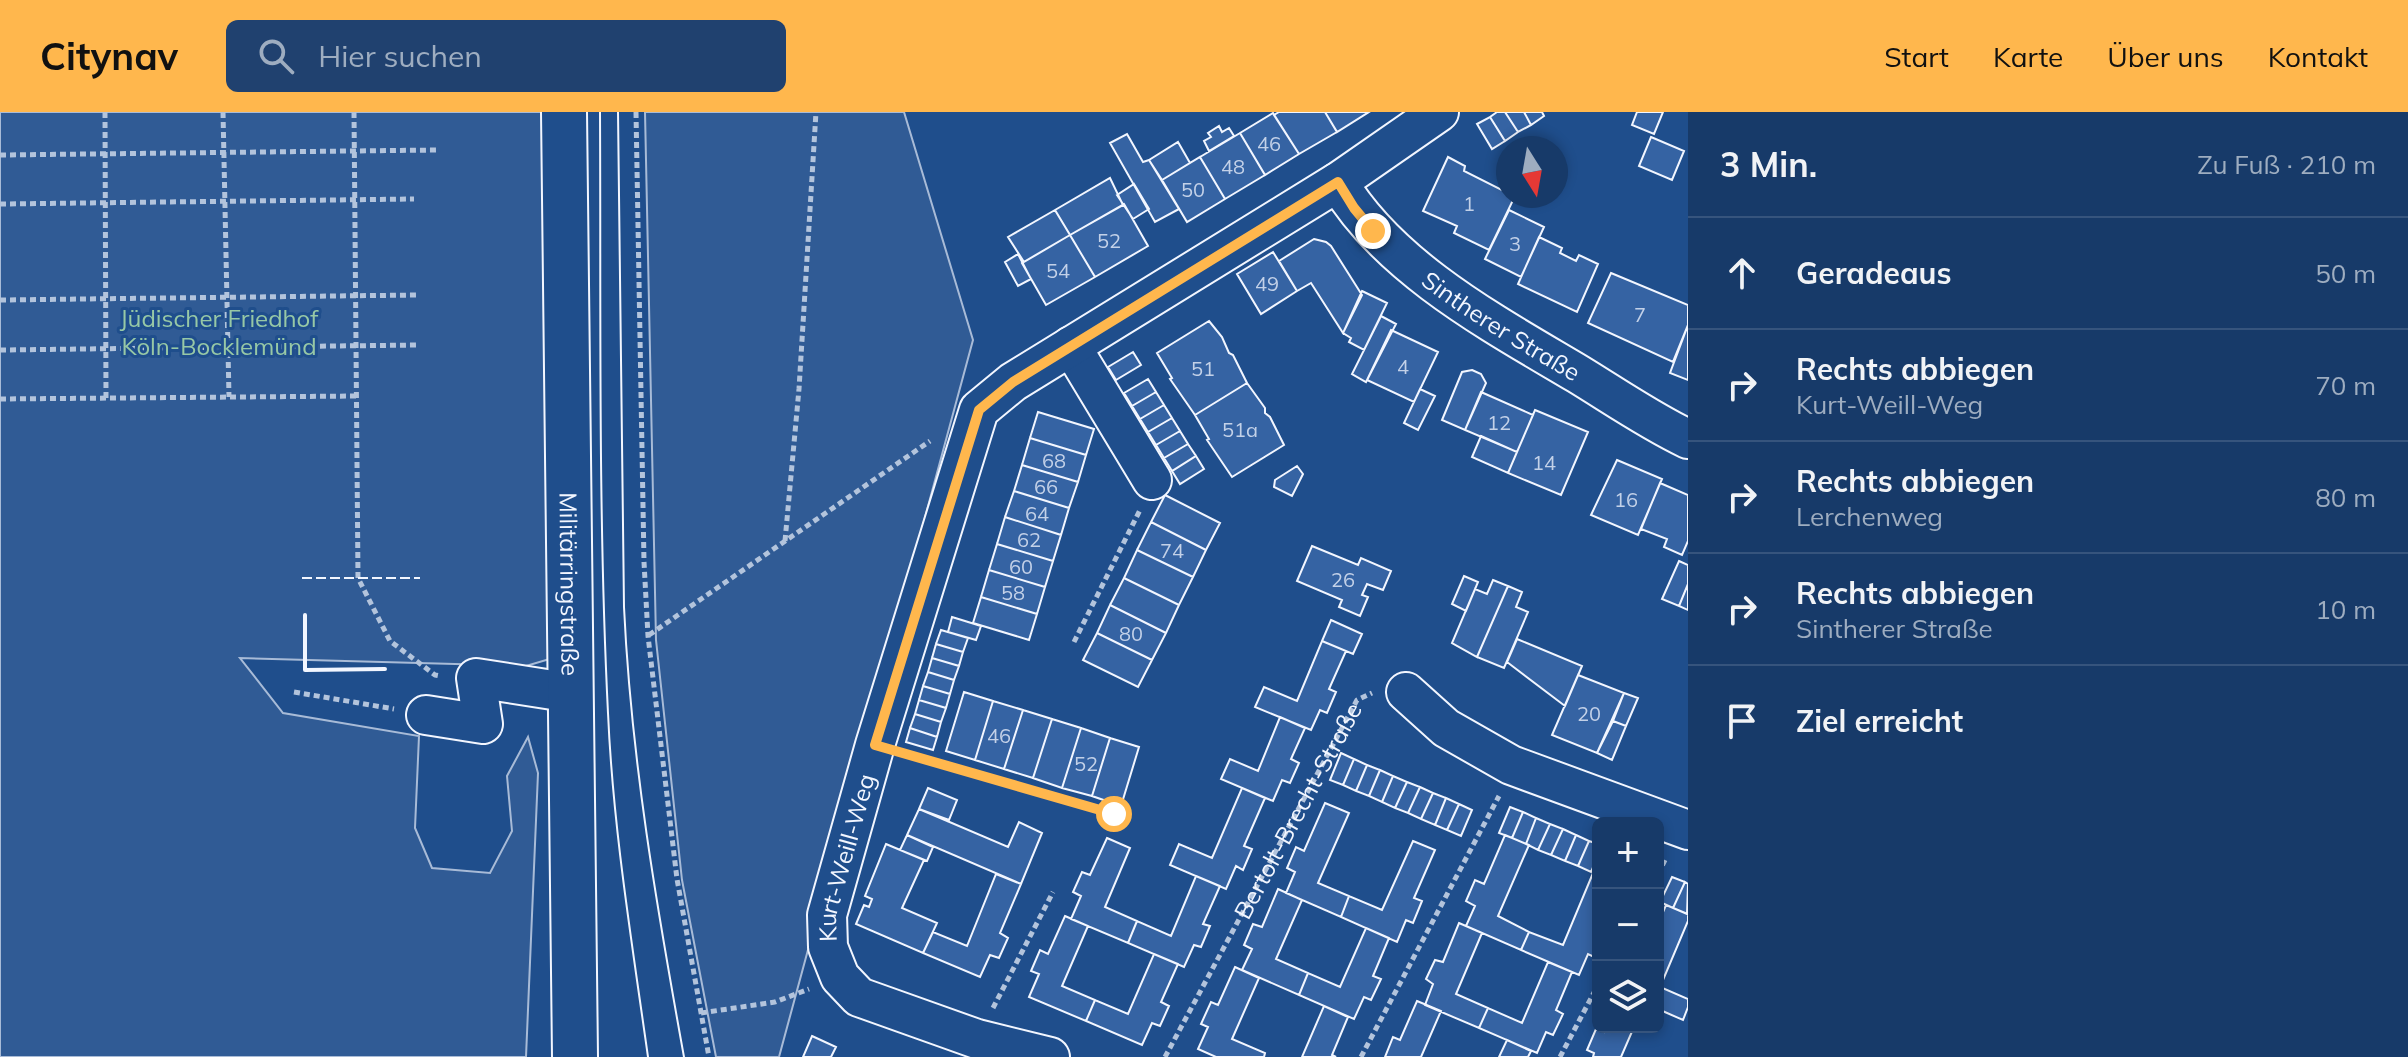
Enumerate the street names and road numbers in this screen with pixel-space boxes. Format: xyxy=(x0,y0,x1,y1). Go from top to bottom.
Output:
street label: Sintherer Straße xyxy=(1416,264,1586,387)
street label: Militärringstraße xyxy=(553,492,586,676)
street label: Bertolt-Brecht-Straße xyxy=(1227,697,1368,924)
street label: Kurt-Weill-Weg xyxy=(812,770,881,942)

